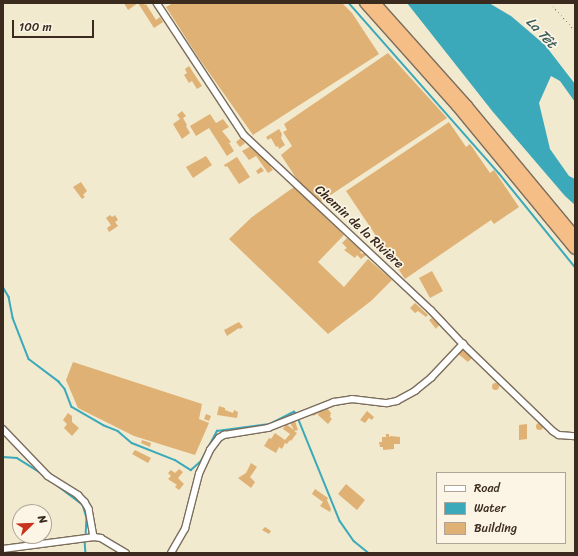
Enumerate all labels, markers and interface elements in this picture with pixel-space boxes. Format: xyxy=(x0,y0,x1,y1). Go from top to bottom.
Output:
scale bar xyxy=(14,12,96,38)
water label: La Têt xyxy=(522,14,560,52)
text: 100 m xyxy=(19,16,52,38)
street label: Chemin de la Rivière xyxy=(311,182,407,272)
legend xyxy=(436,472,566,544)
text: Road xyxy=(474,477,500,499)
text: Water xyxy=(474,497,506,519)
north arrow xyxy=(12,504,52,544)
text: N xyxy=(32,512,53,527)
text: Building xyxy=(474,517,517,539)

